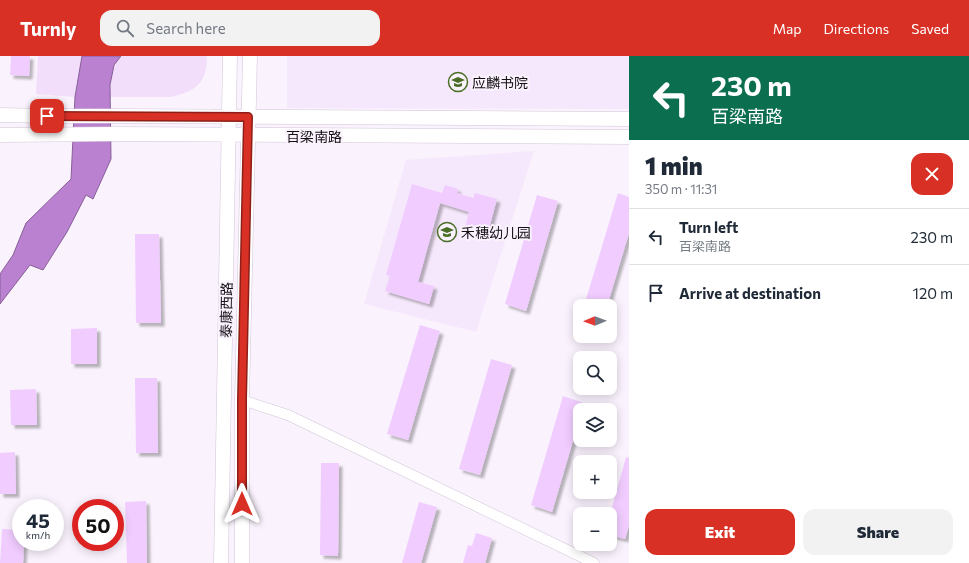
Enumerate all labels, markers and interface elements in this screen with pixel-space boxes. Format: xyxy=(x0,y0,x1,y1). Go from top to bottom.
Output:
search box xyxy=(100,10,380,46)
text: Turnly xyxy=(20,17,76,40)
icon: search xyxy=(114,17,136,39)
text: Search here xyxy=(146,19,226,37)
text: Map xyxy=(773,20,802,37)
text: Directions xyxy=(824,20,889,37)
text: Saved xyxy=(911,20,949,37)
text: 230 m xyxy=(711,68,792,102)
school or university icon: 应麟书院 xyxy=(447,71,469,93)
icon: left xyxy=(645,72,697,124)
place label: 应麟书院 xyxy=(472,74,528,91)
pin xyxy=(30,99,64,133)
icon: arrive xyxy=(36,105,58,127)
text: 百梁南路 xyxy=(711,105,783,127)
street label: 百梁南路 xyxy=(286,128,342,145)
text: 1 min xyxy=(645,151,703,180)
button: close xyxy=(911,153,953,195)
text: 350 m · 11:31 xyxy=(645,181,717,197)
text: Turn left xyxy=(679,218,738,236)
school or university icon: 禾穗幼儿园 xyxy=(436,221,458,243)
place label: 禾穗幼儿园 xyxy=(461,224,531,241)
icon: left xyxy=(645,226,667,248)
text: 230 m xyxy=(910,228,953,246)
text: 百梁南路 xyxy=(679,238,731,254)
street label: 泰康西路 xyxy=(217,282,235,338)
icon: arrive xyxy=(645,282,667,304)
text: Arrive at destination xyxy=(679,284,821,302)
text: 120 m xyxy=(913,284,953,302)
north arrow xyxy=(573,299,617,343)
map controls xyxy=(573,299,617,551)
button: search xyxy=(573,351,617,395)
button: layers xyxy=(573,403,617,447)
button: + xyxy=(573,455,617,499)
position arrow xyxy=(221,483,263,525)
speed limit sign: 50 xyxy=(72,499,124,551)
button: − xyxy=(573,507,617,551)
text: 45 xyxy=(26,508,50,532)
button: Exit xyxy=(645,509,795,555)
button: Share xyxy=(803,509,953,555)
text: km/h xyxy=(26,529,50,541)

